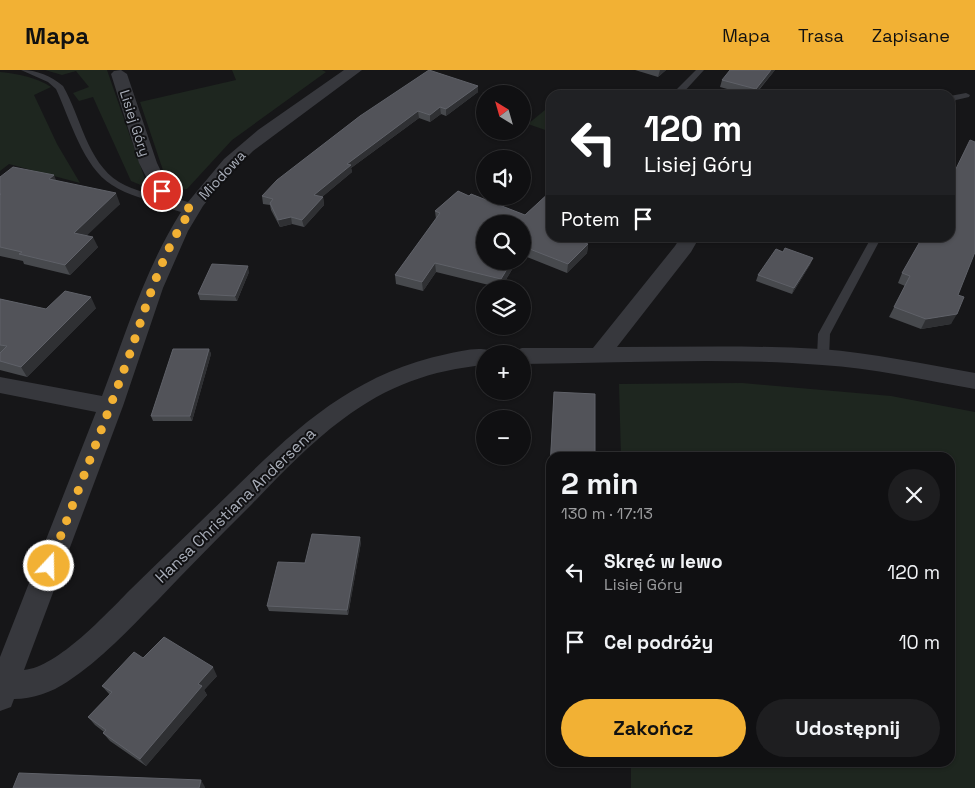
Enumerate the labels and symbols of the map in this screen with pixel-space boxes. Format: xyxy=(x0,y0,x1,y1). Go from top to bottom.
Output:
north arrow xyxy=(476,85,531,140)
street label: Lisiej Góry xyxy=(116,87,154,159)
street label: Miodowa xyxy=(195,147,249,203)
pin xyxy=(141,170,183,212)
street label: Hansa Christiana Andersena xyxy=(151,423,320,588)
position arrow xyxy=(22,539,74,591)

